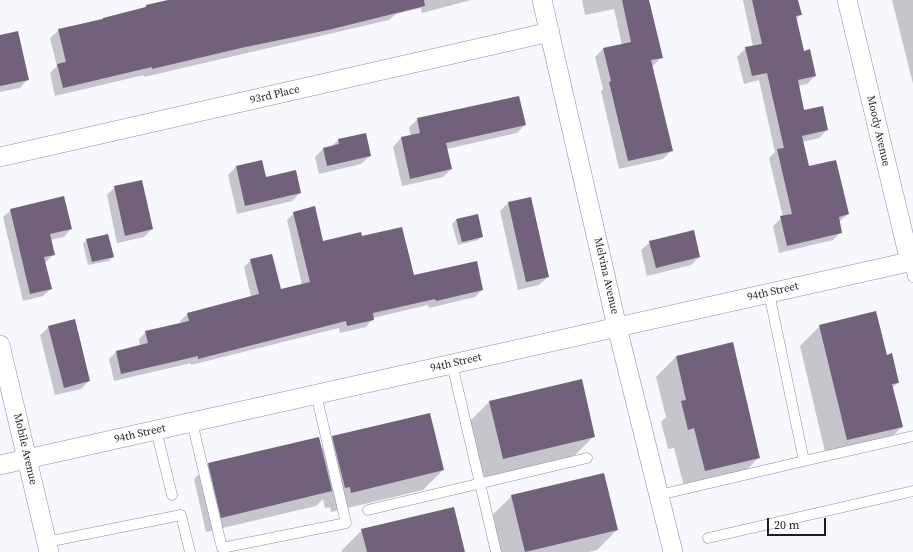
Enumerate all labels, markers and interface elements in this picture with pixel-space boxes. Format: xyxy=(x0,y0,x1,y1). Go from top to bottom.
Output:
street label: 93rd Place xyxy=(249,83,301,107)
street label: Moody Avenue xyxy=(863,94,893,168)
street label: Melvina Avenue xyxy=(591,236,621,316)
street label: 94th Street xyxy=(746,280,800,304)
street label: 94th Street xyxy=(429,351,483,375)
street label: Mobile Avenue xyxy=(10,412,40,486)
street label: 94th Street xyxy=(113,422,167,446)
scale bar xyxy=(769,510,828,536)
text: 20 m xyxy=(774,517,800,533)

